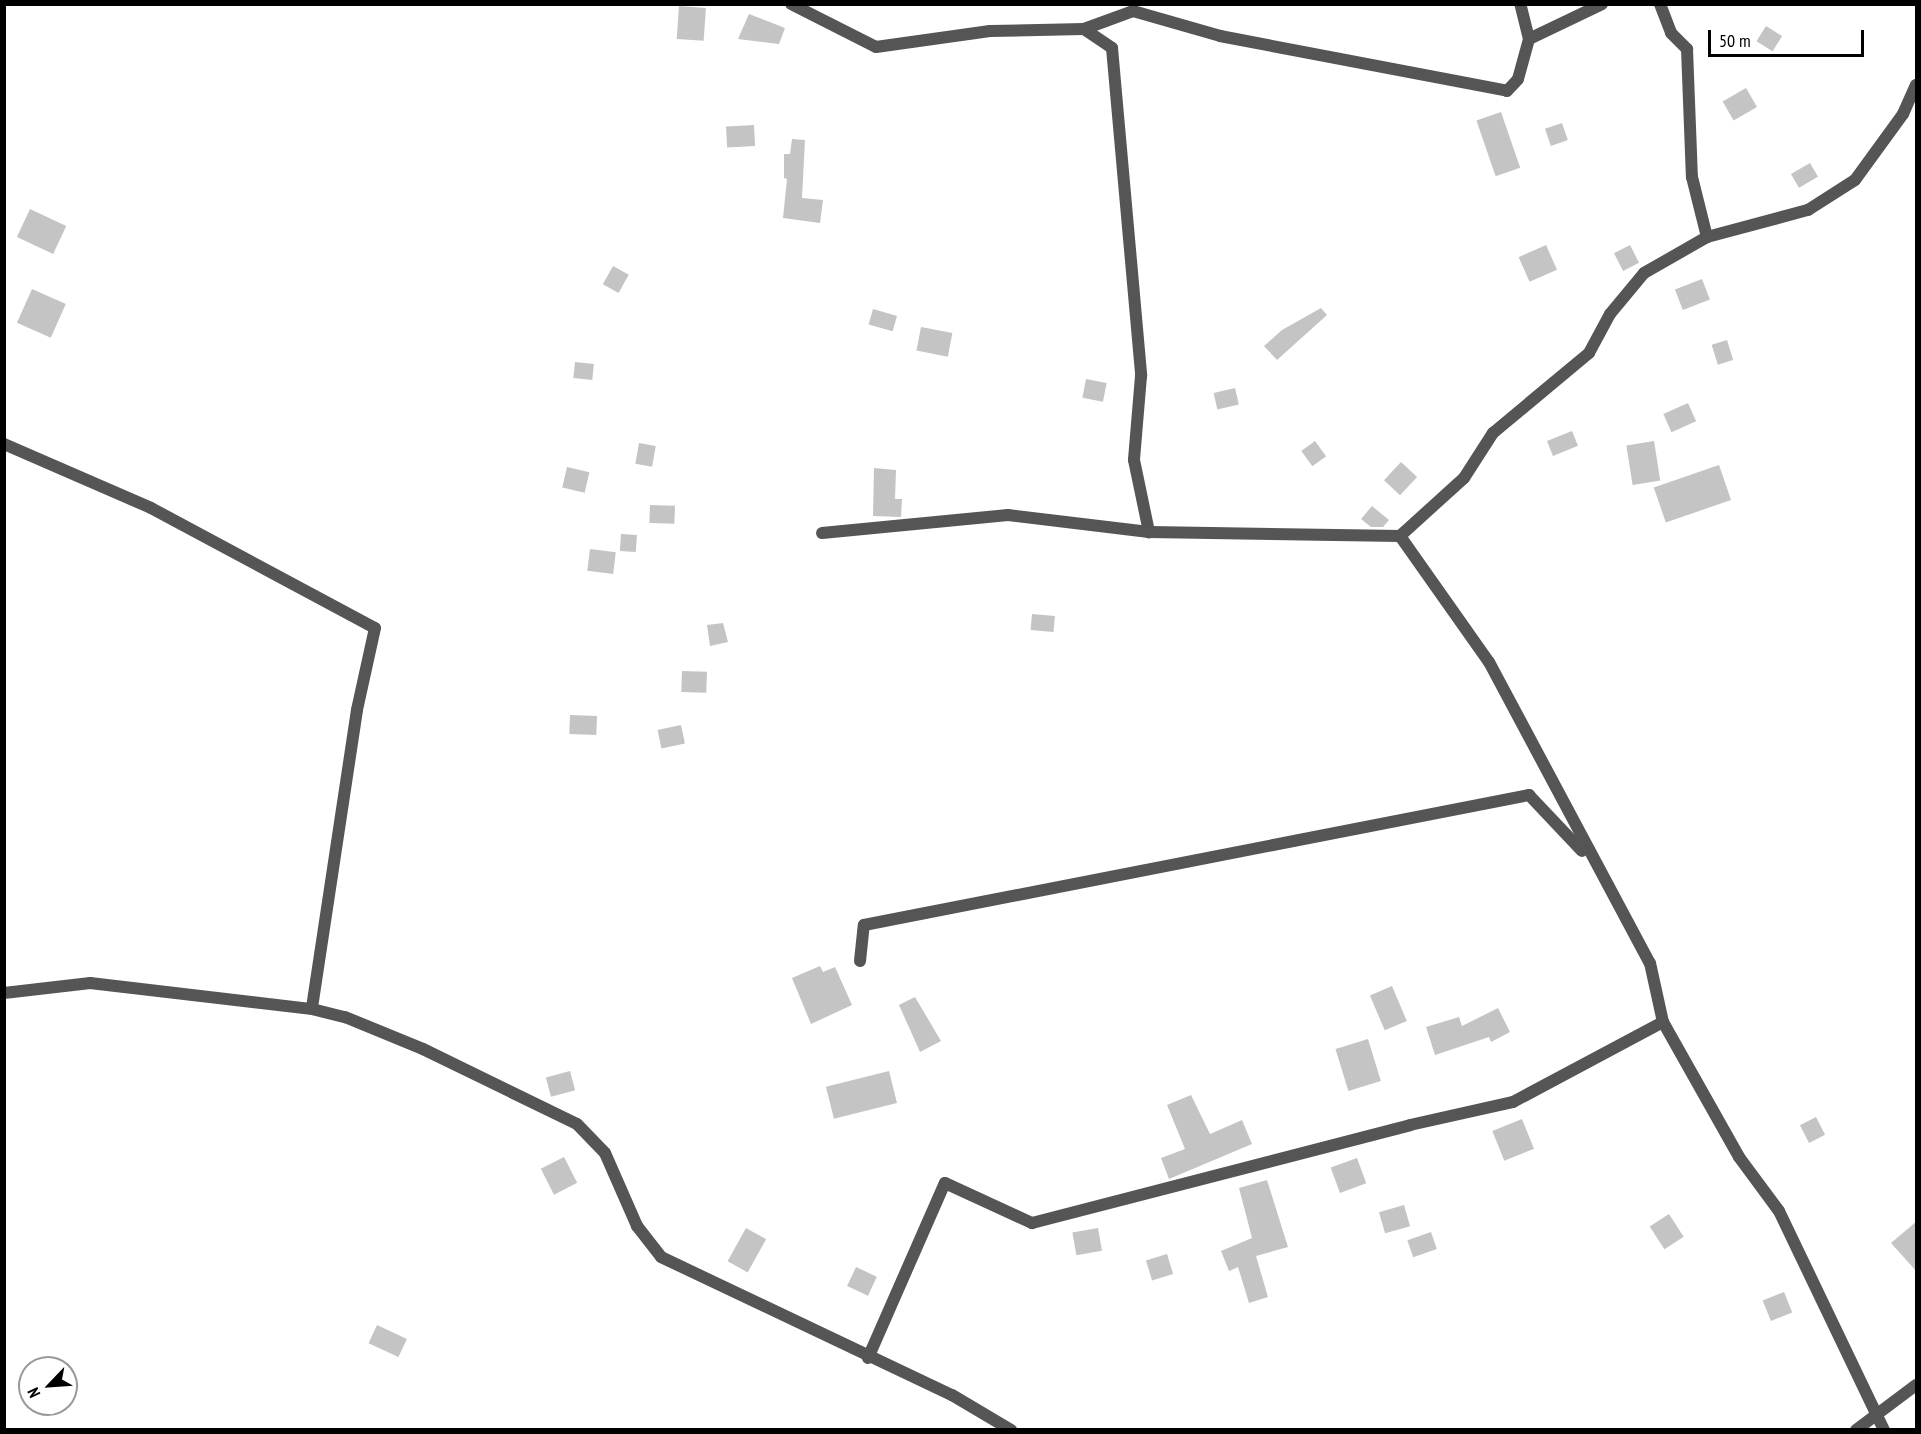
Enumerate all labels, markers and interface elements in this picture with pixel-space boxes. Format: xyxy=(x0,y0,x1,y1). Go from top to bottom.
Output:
scale bar xyxy=(1711,18,1867,56)
text: 50 m xyxy=(1719,29,1751,52)
north arrow xyxy=(18,1356,78,1416)
text: N xyxy=(23,1385,44,1401)

